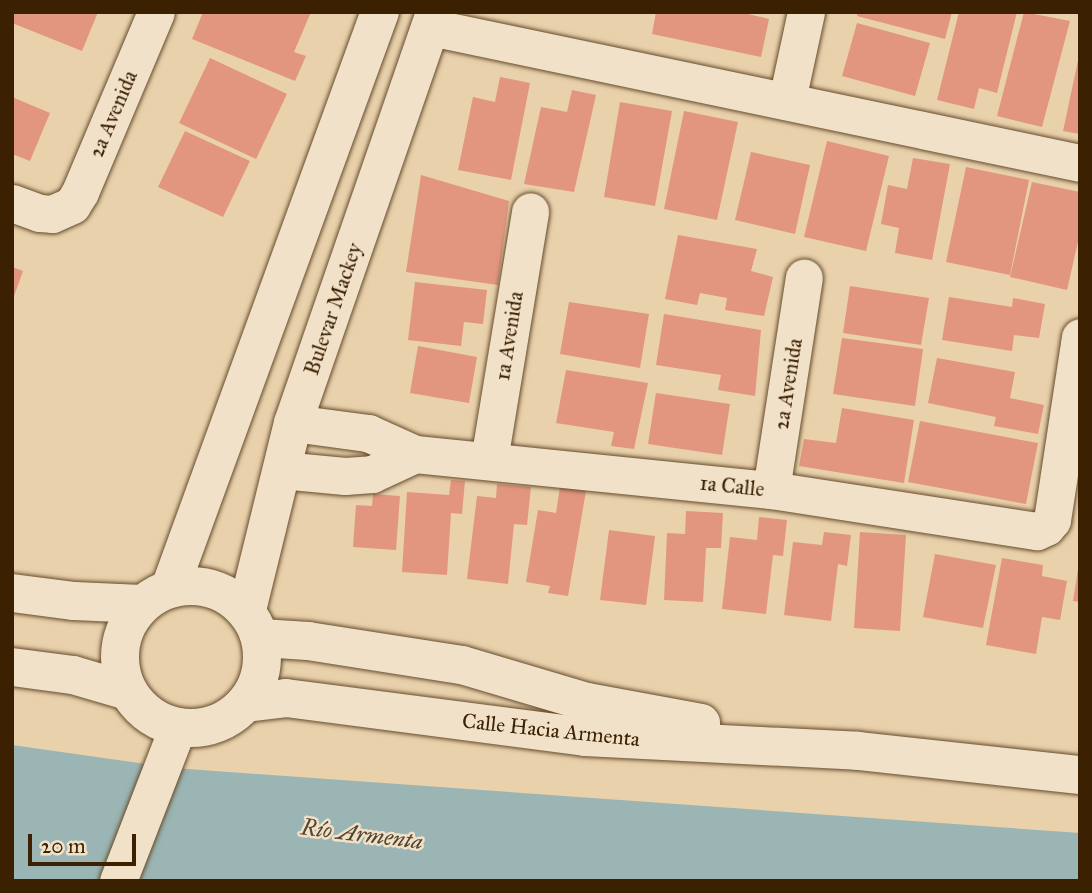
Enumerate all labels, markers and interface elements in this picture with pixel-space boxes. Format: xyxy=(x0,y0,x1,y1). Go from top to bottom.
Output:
street label: 2a Avenida xyxy=(83,67,143,161)
street label: Bulevar Mackey xyxy=(299,240,367,378)
street label: 1a Avenida xyxy=(490,290,528,382)
street label: 2a Avenida xyxy=(768,337,808,431)
street label: 1a Calle xyxy=(698,470,766,502)
street label: Calle Hacia Armenta xyxy=(461,708,641,752)
water label: Río Armenta xyxy=(300,813,424,855)
scale bar xyxy=(32,820,140,864)
text: 20 m xyxy=(41,833,86,859)

